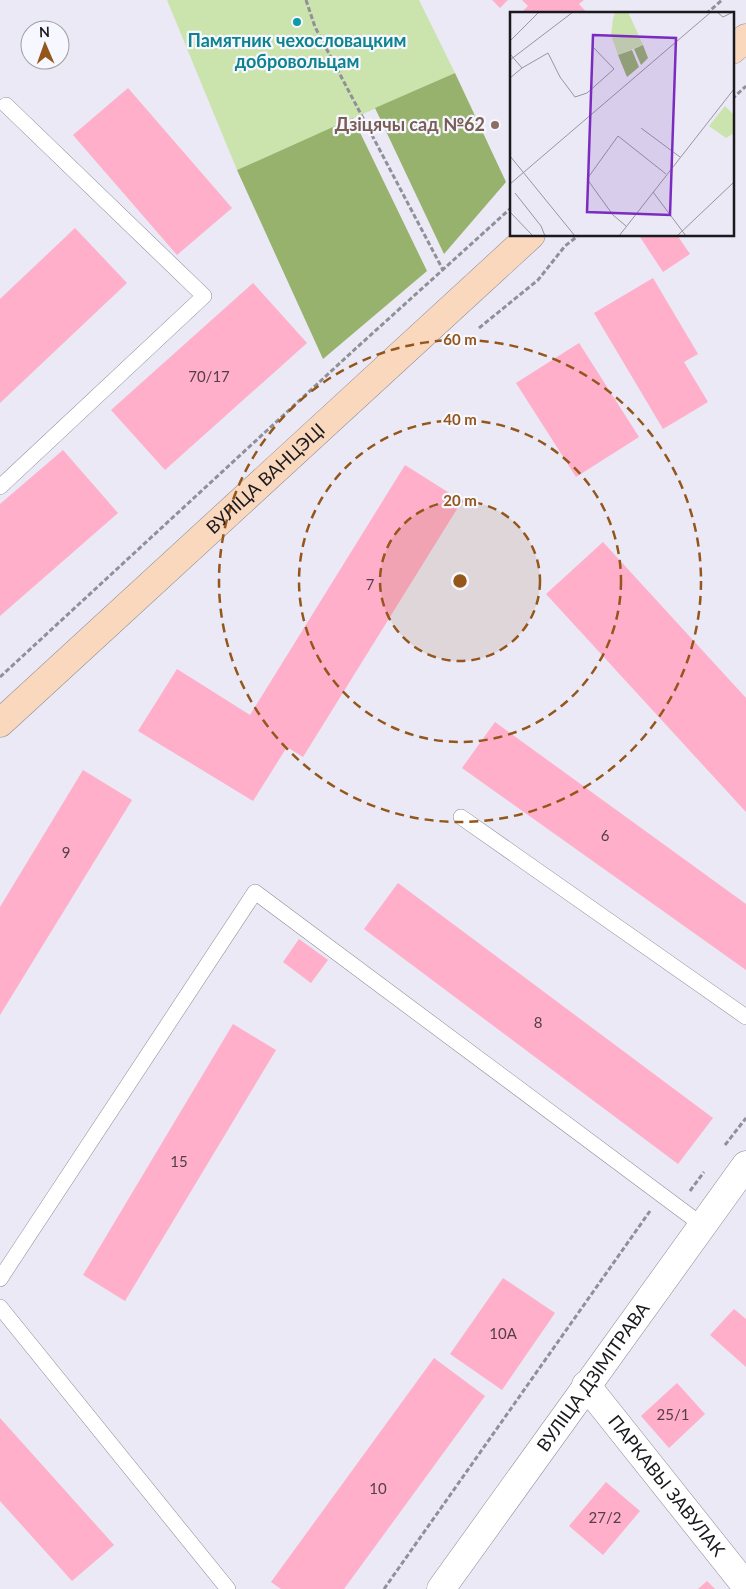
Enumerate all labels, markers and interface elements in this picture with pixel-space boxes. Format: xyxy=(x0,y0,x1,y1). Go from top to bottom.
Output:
inset map xyxy=(510,12,734,236)
marker: Памятник чехословацким добровольцам xyxy=(291,16,303,28)
north arrow xyxy=(20,20,70,70)
text: N xyxy=(39,23,50,40)
place label: Памятник чехословацким добровольцам xyxy=(187,29,407,72)
place label: Дзіцячы сад №62 xyxy=(335,113,485,135)
marker: Дзіцячы сад №62 xyxy=(489,119,501,131)
text: 60 m xyxy=(443,330,477,348)
house number: 70/17 xyxy=(188,367,230,385)
text: 40 m xyxy=(443,410,477,428)
street label: ВУЛІЦА ВАНЦЭЦІ xyxy=(201,418,329,538)
text: 20 m xyxy=(443,491,477,509)
centre of rings xyxy=(451,572,469,590)
house number: 7 xyxy=(366,575,375,593)
house number: 6 xyxy=(601,826,610,844)
house number: 9 xyxy=(62,843,70,861)
house number: 8 xyxy=(534,1013,542,1031)
house number: 15 xyxy=(170,1152,188,1170)
street label: ВУЛІЦА ДЗІМІТРАВА xyxy=(532,1297,654,1455)
house number: 10А xyxy=(489,1324,518,1342)
house number: 25/1 xyxy=(657,1405,689,1423)
street label: ПАРКАВЫ ЗАВУЛАК xyxy=(604,1410,730,1560)
house number: 10 xyxy=(369,1479,387,1497)
house number: 27/2 xyxy=(589,1508,621,1526)

